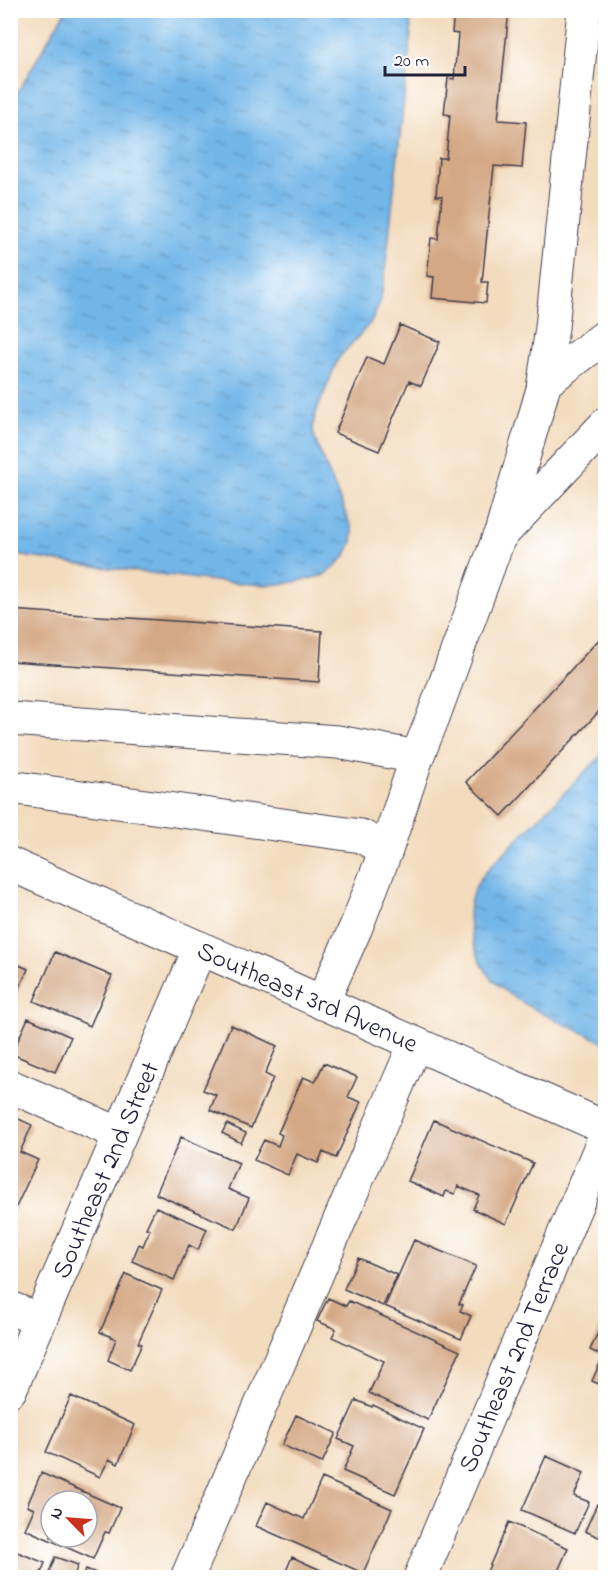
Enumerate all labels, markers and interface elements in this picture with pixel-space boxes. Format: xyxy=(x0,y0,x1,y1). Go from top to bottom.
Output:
scale bar xyxy=(385,39,464,77)
text: 20 m xyxy=(394,49,429,75)
street label: Southeast 3rd Avenue xyxy=(190,933,424,1064)
street label: Southeast 2nd Street xyxy=(44,1056,171,1285)
street label: Southeast 2nd Terrace xyxy=(450,1236,581,1479)
north arrow xyxy=(39,1489,99,1549)
text: N xyxy=(44,1503,70,1523)

